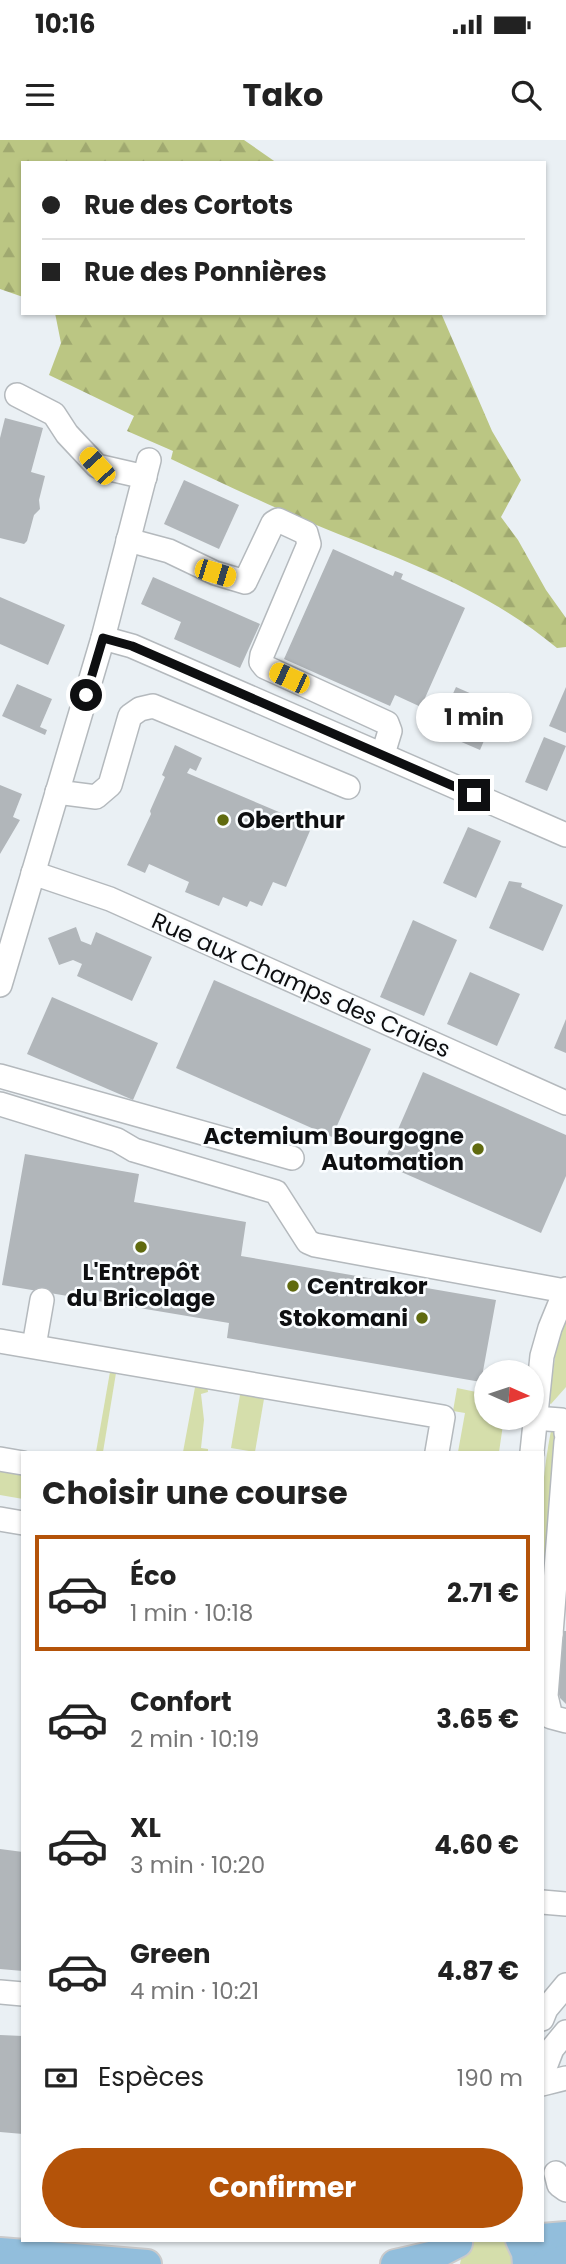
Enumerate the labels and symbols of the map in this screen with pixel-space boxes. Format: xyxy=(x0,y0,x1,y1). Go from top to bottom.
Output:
car xyxy=(76,443,119,489)
car xyxy=(192,557,239,589)
car xyxy=(266,660,313,696)
route start xyxy=(70,679,102,711)
callout: 1 min xyxy=(416,694,532,742)
route end xyxy=(458,779,490,811)
place label: Oberthur xyxy=(237,804,345,836)
marker: Oberthur xyxy=(215,812,231,828)
street label: Rue aux Champs des Craies xyxy=(147,905,455,1065)
place label: Actemium Bourgogne Automation xyxy=(203,1120,464,1178)
marker: Actemium Bourgogne Automation xyxy=(470,1141,486,1157)
marker: L'Entrepôt du Bricolage xyxy=(133,1239,149,1255)
place label: L'Entrepôt du Bricolage xyxy=(67,1256,215,1314)
place label: Centrakor xyxy=(307,1270,428,1302)
marker: Centrakor xyxy=(285,1278,301,1294)
place label: Stokomani xyxy=(279,1302,408,1334)
marker: Stokomani xyxy=(414,1310,430,1326)
north arrow xyxy=(474,1360,544,1430)

